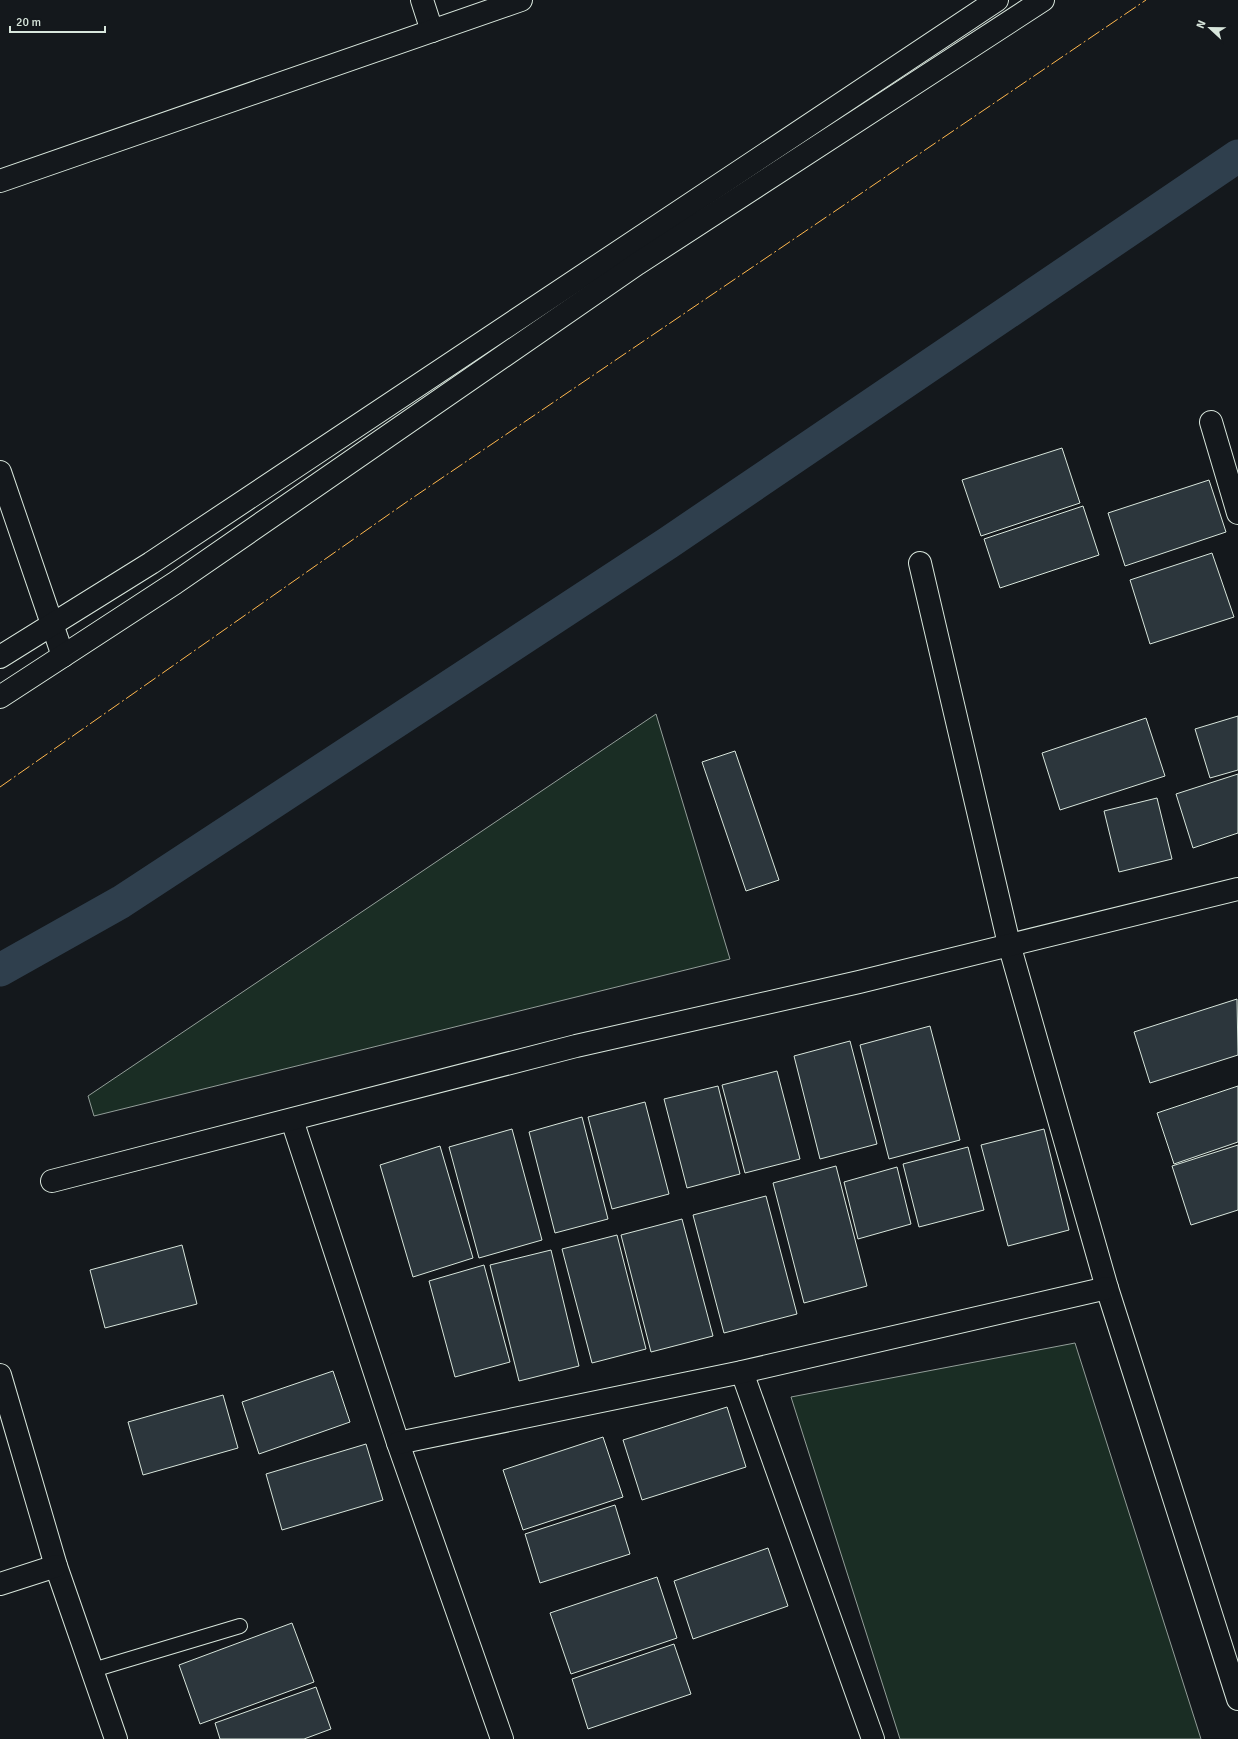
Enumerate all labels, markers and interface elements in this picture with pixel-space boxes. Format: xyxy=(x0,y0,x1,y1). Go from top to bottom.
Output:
scale bar xyxy=(10,8,105,34)
north arrow xyxy=(1190,8,1230,48)
text: 20 m xyxy=(16,15,41,30)
text: N xyxy=(1194,18,1209,30)

